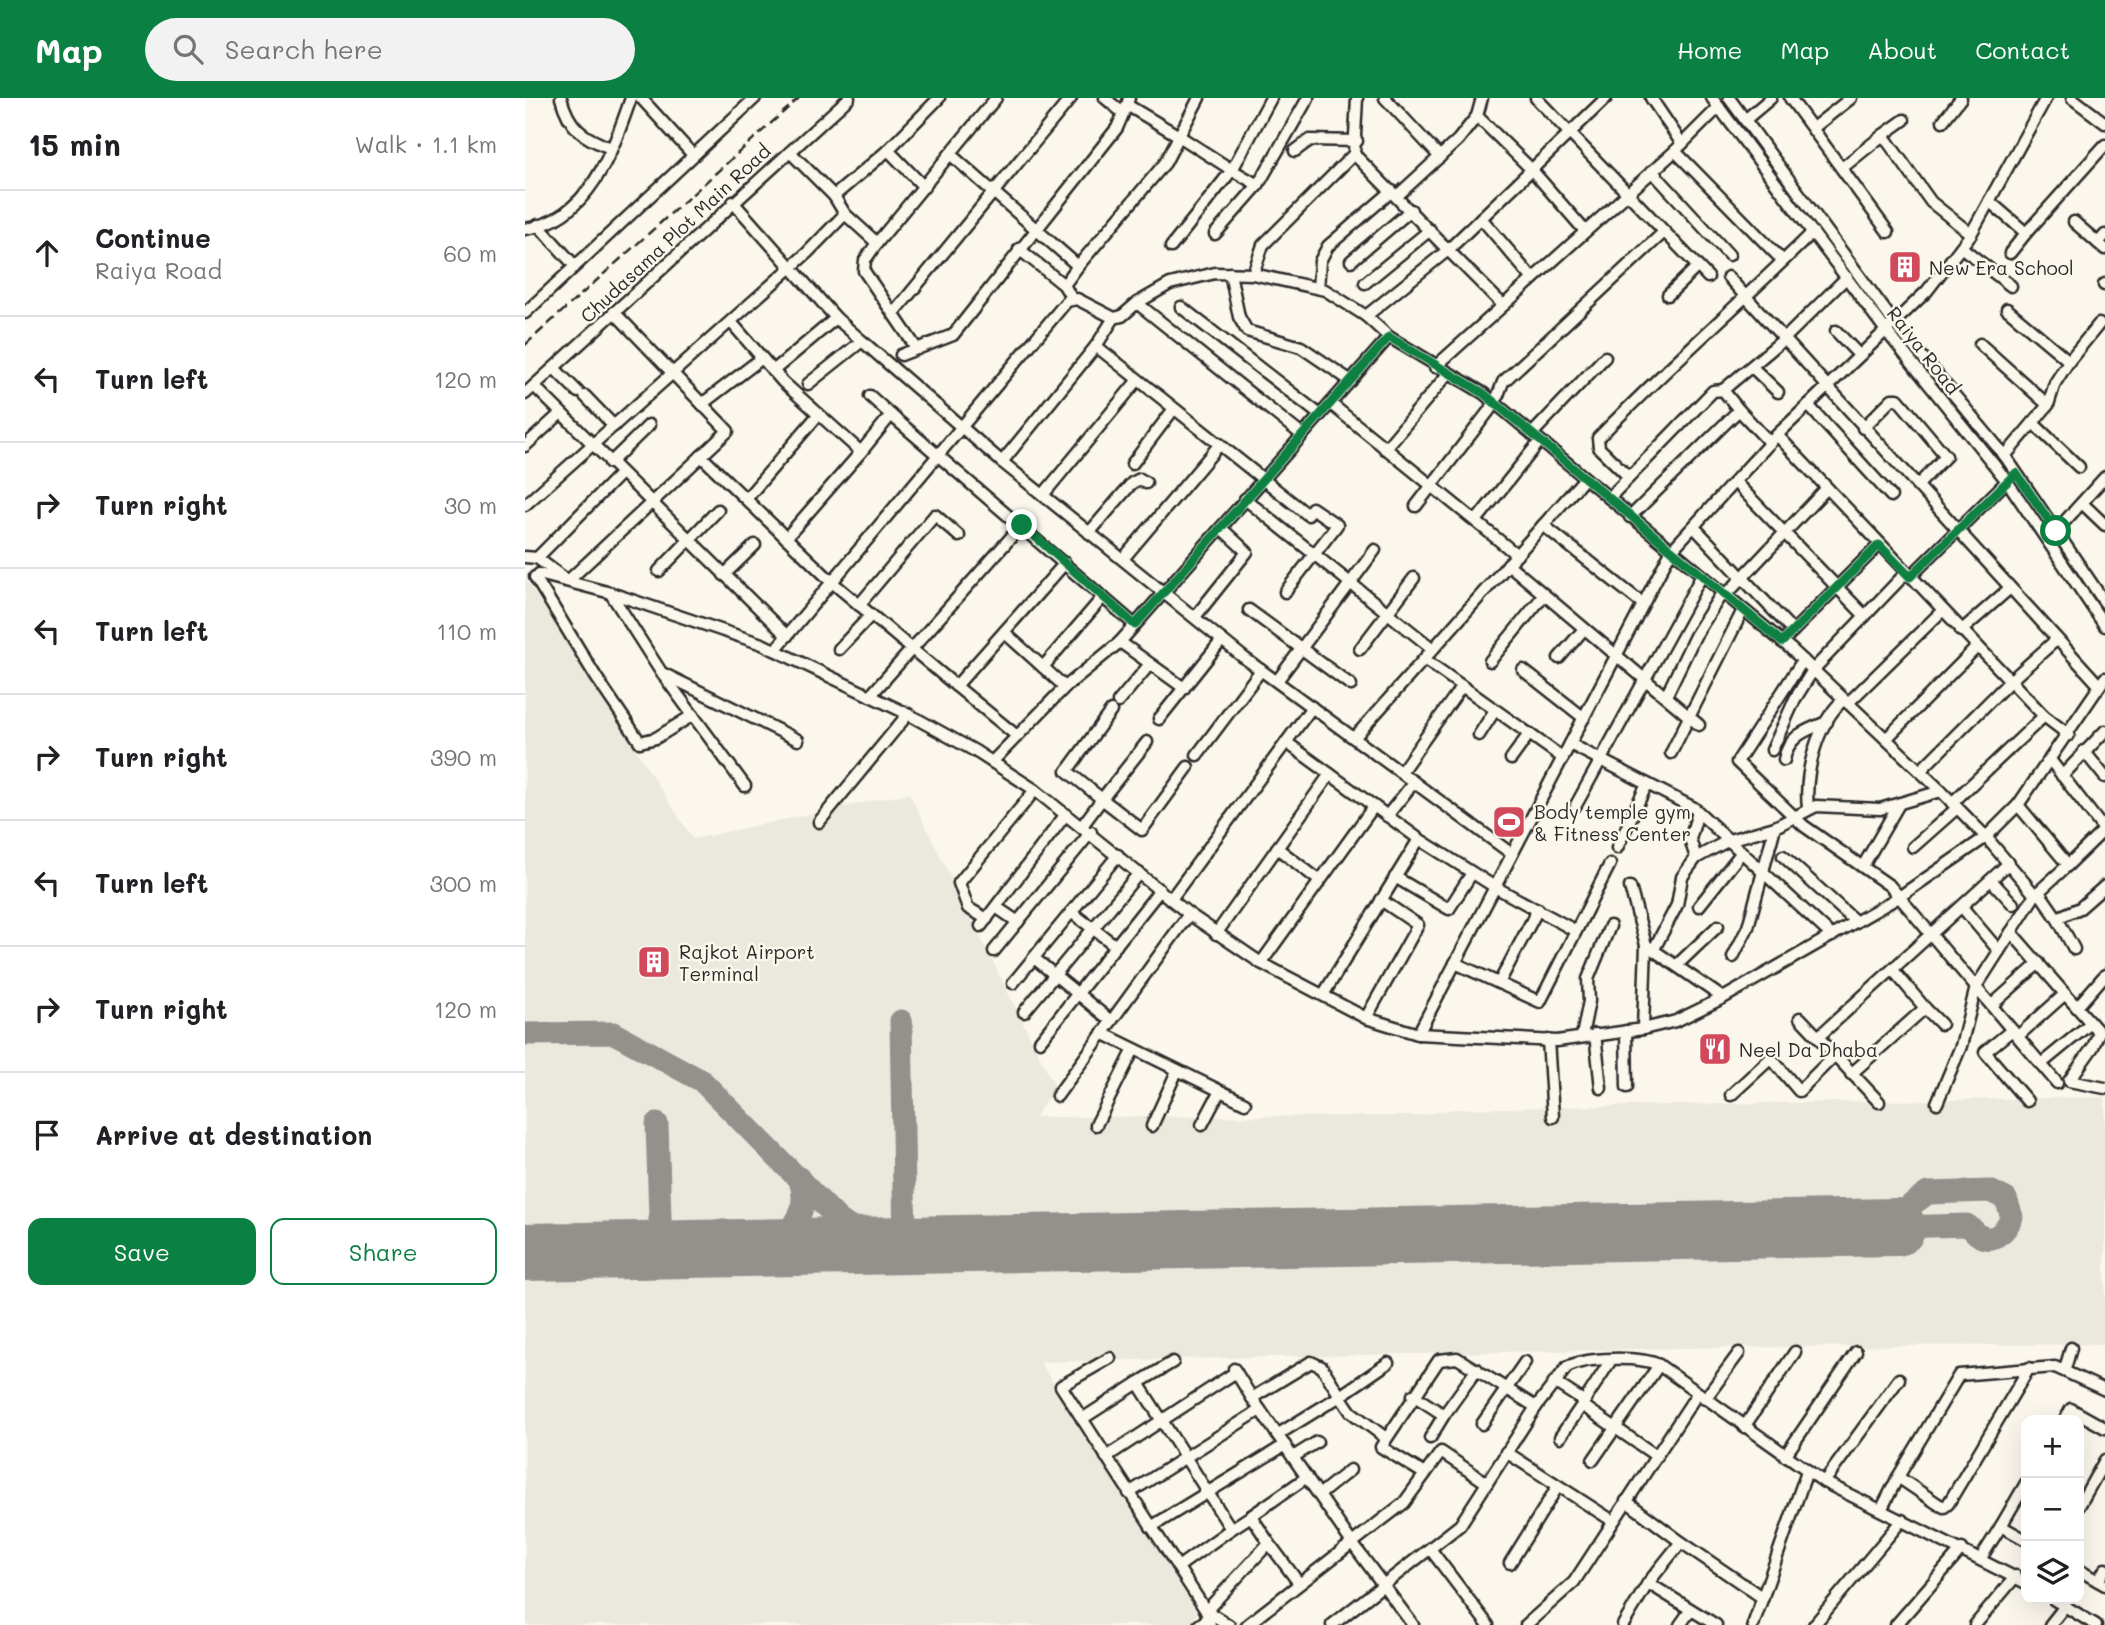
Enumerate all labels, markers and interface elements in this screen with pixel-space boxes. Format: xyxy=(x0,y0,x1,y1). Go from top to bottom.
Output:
search box xyxy=(145,18,635,81)
text: Map xyxy=(35,28,103,71)
icon: search xyxy=(169,30,207,68)
text: Search here xyxy=(225,32,383,66)
text: Home xyxy=(1677,34,1742,65)
text: Map xyxy=(1780,34,1829,65)
text: About xyxy=(1867,34,1937,65)
text: Contact xyxy=(1975,34,2070,65)
text: 15 min xyxy=(28,124,121,164)
text: Walk · 1.1 km xyxy=(354,129,497,159)
street label: Chudasama Plot Main Road xyxy=(575,138,775,328)
text: Continue xyxy=(95,221,211,255)
icon: ahead xyxy=(28,234,66,272)
text: 60 m xyxy=(443,238,497,268)
building icon: New Era School xyxy=(1886,248,1924,286)
text: Raiya Road xyxy=(95,255,222,285)
place label: New Era School xyxy=(1929,255,2074,280)
street label: Raiya Road xyxy=(1882,301,1966,399)
icon: left xyxy=(28,360,66,398)
text: Turn left xyxy=(95,362,208,396)
text: 120 m xyxy=(434,364,497,394)
icon: right xyxy=(28,486,66,524)
text: Turn right xyxy=(95,488,228,522)
text: 30 m xyxy=(444,490,497,520)
route end xyxy=(1006,509,1037,540)
route start xyxy=(2040,515,2071,546)
icon: left xyxy=(28,612,66,650)
text: Turn left xyxy=(95,614,208,648)
text: 110 m xyxy=(437,616,497,646)
icon: right xyxy=(28,738,66,776)
text: Turn right xyxy=(95,740,228,774)
text: 390 m xyxy=(430,742,497,772)
place label: Body temple gym & Fitness Center xyxy=(1534,799,1691,846)
sports icon: Body temple gym & Fitness Center xyxy=(1490,803,1528,841)
icon: left xyxy=(28,864,66,902)
text: Turn left xyxy=(95,866,208,900)
text: 300 m xyxy=(429,868,497,898)
place label: Rajkot Airport Terminal xyxy=(679,939,815,986)
building icon: Rajkot Airport Terminal xyxy=(635,943,673,981)
icon: right xyxy=(28,990,66,1028)
text: Turn right xyxy=(95,992,228,1026)
text: 120 m xyxy=(434,994,497,1024)
restaurant icon: Neel Da Dhaba xyxy=(1696,1030,1734,1068)
place label: Neel Da Dhaba xyxy=(1739,1037,1878,1062)
icon: arrive xyxy=(28,1116,66,1154)
text: Arrive at destination xyxy=(95,1118,372,1152)
button: Save xyxy=(28,1218,256,1285)
button: Share xyxy=(270,1218,497,1285)
map controls xyxy=(2021,1415,2084,1604)
button: + xyxy=(2021,1415,2084,1478)
button: − xyxy=(2021,1478,2084,1541)
button: layers xyxy=(2021,1541,2084,1604)

